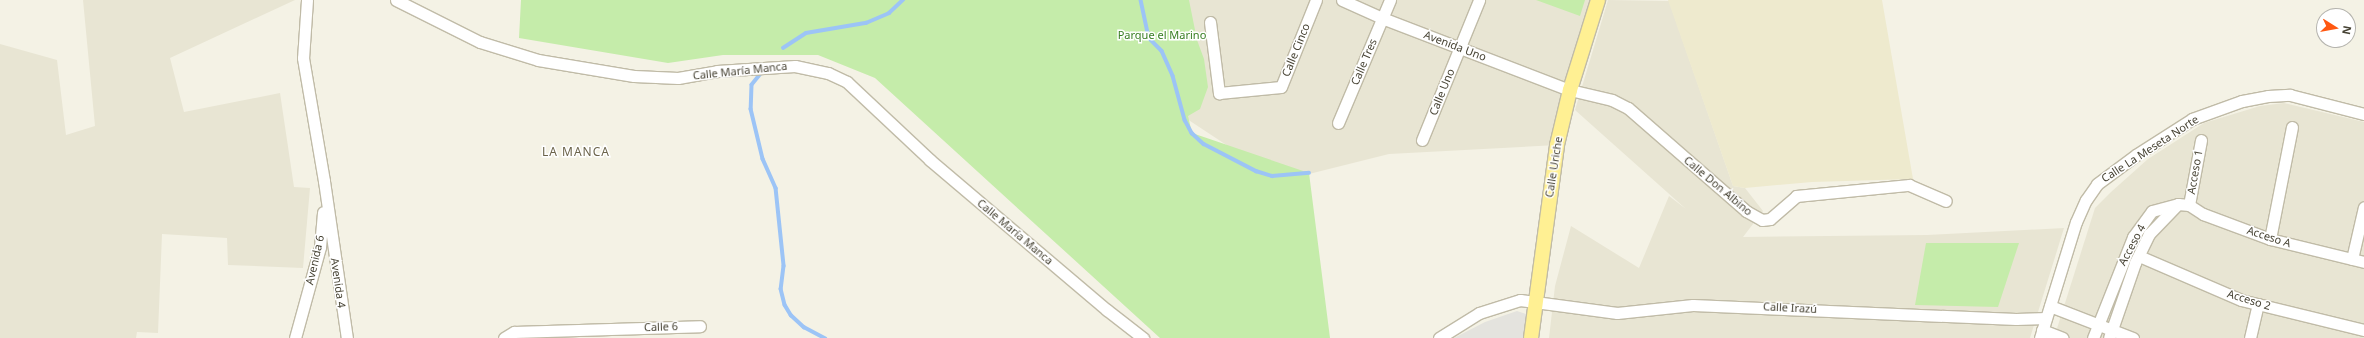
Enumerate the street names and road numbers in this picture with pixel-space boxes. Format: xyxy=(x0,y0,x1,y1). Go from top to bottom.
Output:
street label: Calle Cinco xyxy=(1279,21,1313,79)
street label: Avenida Uno xyxy=(1422,28,1488,64)
street label: Calle Tres xyxy=(1348,37,1380,87)
street label: Calle María Manca xyxy=(692,59,788,83)
street label: Calle Uno xyxy=(1427,67,1457,117)
street label: Calle La Meseta Norte xyxy=(2099,113,2201,185)
street label: Calle Uriche xyxy=(1543,136,1565,198)
street label: Acceso 1 xyxy=(2185,149,2205,195)
street label: Calle Don Albino xyxy=(1681,154,1755,218)
street label: Calle María Manca xyxy=(974,196,1056,268)
street label: Acceso 4 xyxy=(2116,222,2148,268)
street label: Acceso A xyxy=(2245,224,2293,250)
street label: Avenida 6 xyxy=(303,234,327,286)
street label: Avenida 4 xyxy=(328,257,348,309)
street label: Acceso 2 xyxy=(2226,287,2272,313)
street label: Calle Irazú xyxy=(1763,300,1817,316)
street label: Calle 6 xyxy=(644,320,678,334)

